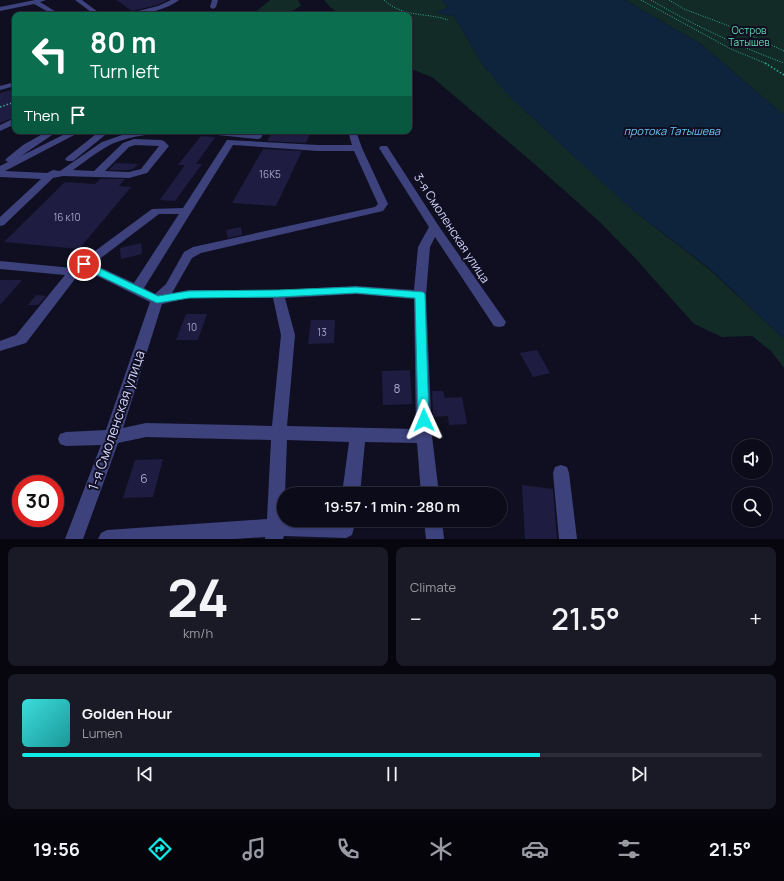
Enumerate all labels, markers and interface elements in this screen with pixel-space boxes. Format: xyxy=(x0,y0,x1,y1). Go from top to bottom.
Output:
text: 80 m xyxy=(90,23,156,61)
park label: Остров Татышев xyxy=(728,23,770,49)
icon: left xyxy=(24,28,76,80)
text: Turn left xyxy=(90,59,160,83)
icon: arrive xyxy=(67,104,89,126)
text: Then xyxy=(24,105,59,126)
water label: протока Татышева xyxy=(624,123,721,138)
house number: 16К5 xyxy=(259,167,281,181)
street label: 3-я Смоленская улица xyxy=(410,170,494,286)
house number: 16 к10 xyxy=(53,210,81,224)
pin xyxy=(67,247,101,281)
icon: arrive xyxy=(73,253,95,275)
house number: 10 xyxy=(187,320,197,334)
house number: 13 xyxy=(317,325,327,339)
street label: 1-я Смоленская улица xyxy=(83,347,149,493)
house number: 8 xyxy=(394,380,401,397)
position arrow xyxy=(403,399,445,441)
map controls xyxy=(732,439,772,527)
button: sound xyxy=(732,439,772,479)
house number: 6 xyxy=(140,470,148,487)
speed limit sign: 30 xyxy=(12,475,64,527)
button: search xyxy=(732,487,772,527)
text: 19:57 · 1 min · 280 m xyxy=(324,496,460,517)
text: 24 xyxy=(167,562,229,633)
text: Climate xyxy=(410,578,456,596)
text: 21.5° xyxy=(551,598,620,639)
text: − xyxy=(410,604,422,634)
text: + xyxy=(749,604,762,634)
text: km/h xyxy=(183,624,213,642)
text: Golden Hour xyxy=(82,703,172,724)
text: Lumen xyxy=(82,724,122,742)
icon: previous xyxy=(134,763,156,785)
icon: pause xyxy=(381,763,403,785)
icon: next xyxy=(628,763,650,785)
icon: directions xyxy=(146,835,174,863)
icon: music xyxy=(240,835,268,863)
icon: phone xyxy=(334,835,362,863)
icon: climate xyxy=(427,835,455,863)
icon: car xyxy=(521,835,549,863)
icon: filters xyxy=(615,835,643,863)
text: 19:56 xyxy=(33,837,80,861)
text: 21.5° xyxy=(709,837,751,861)

